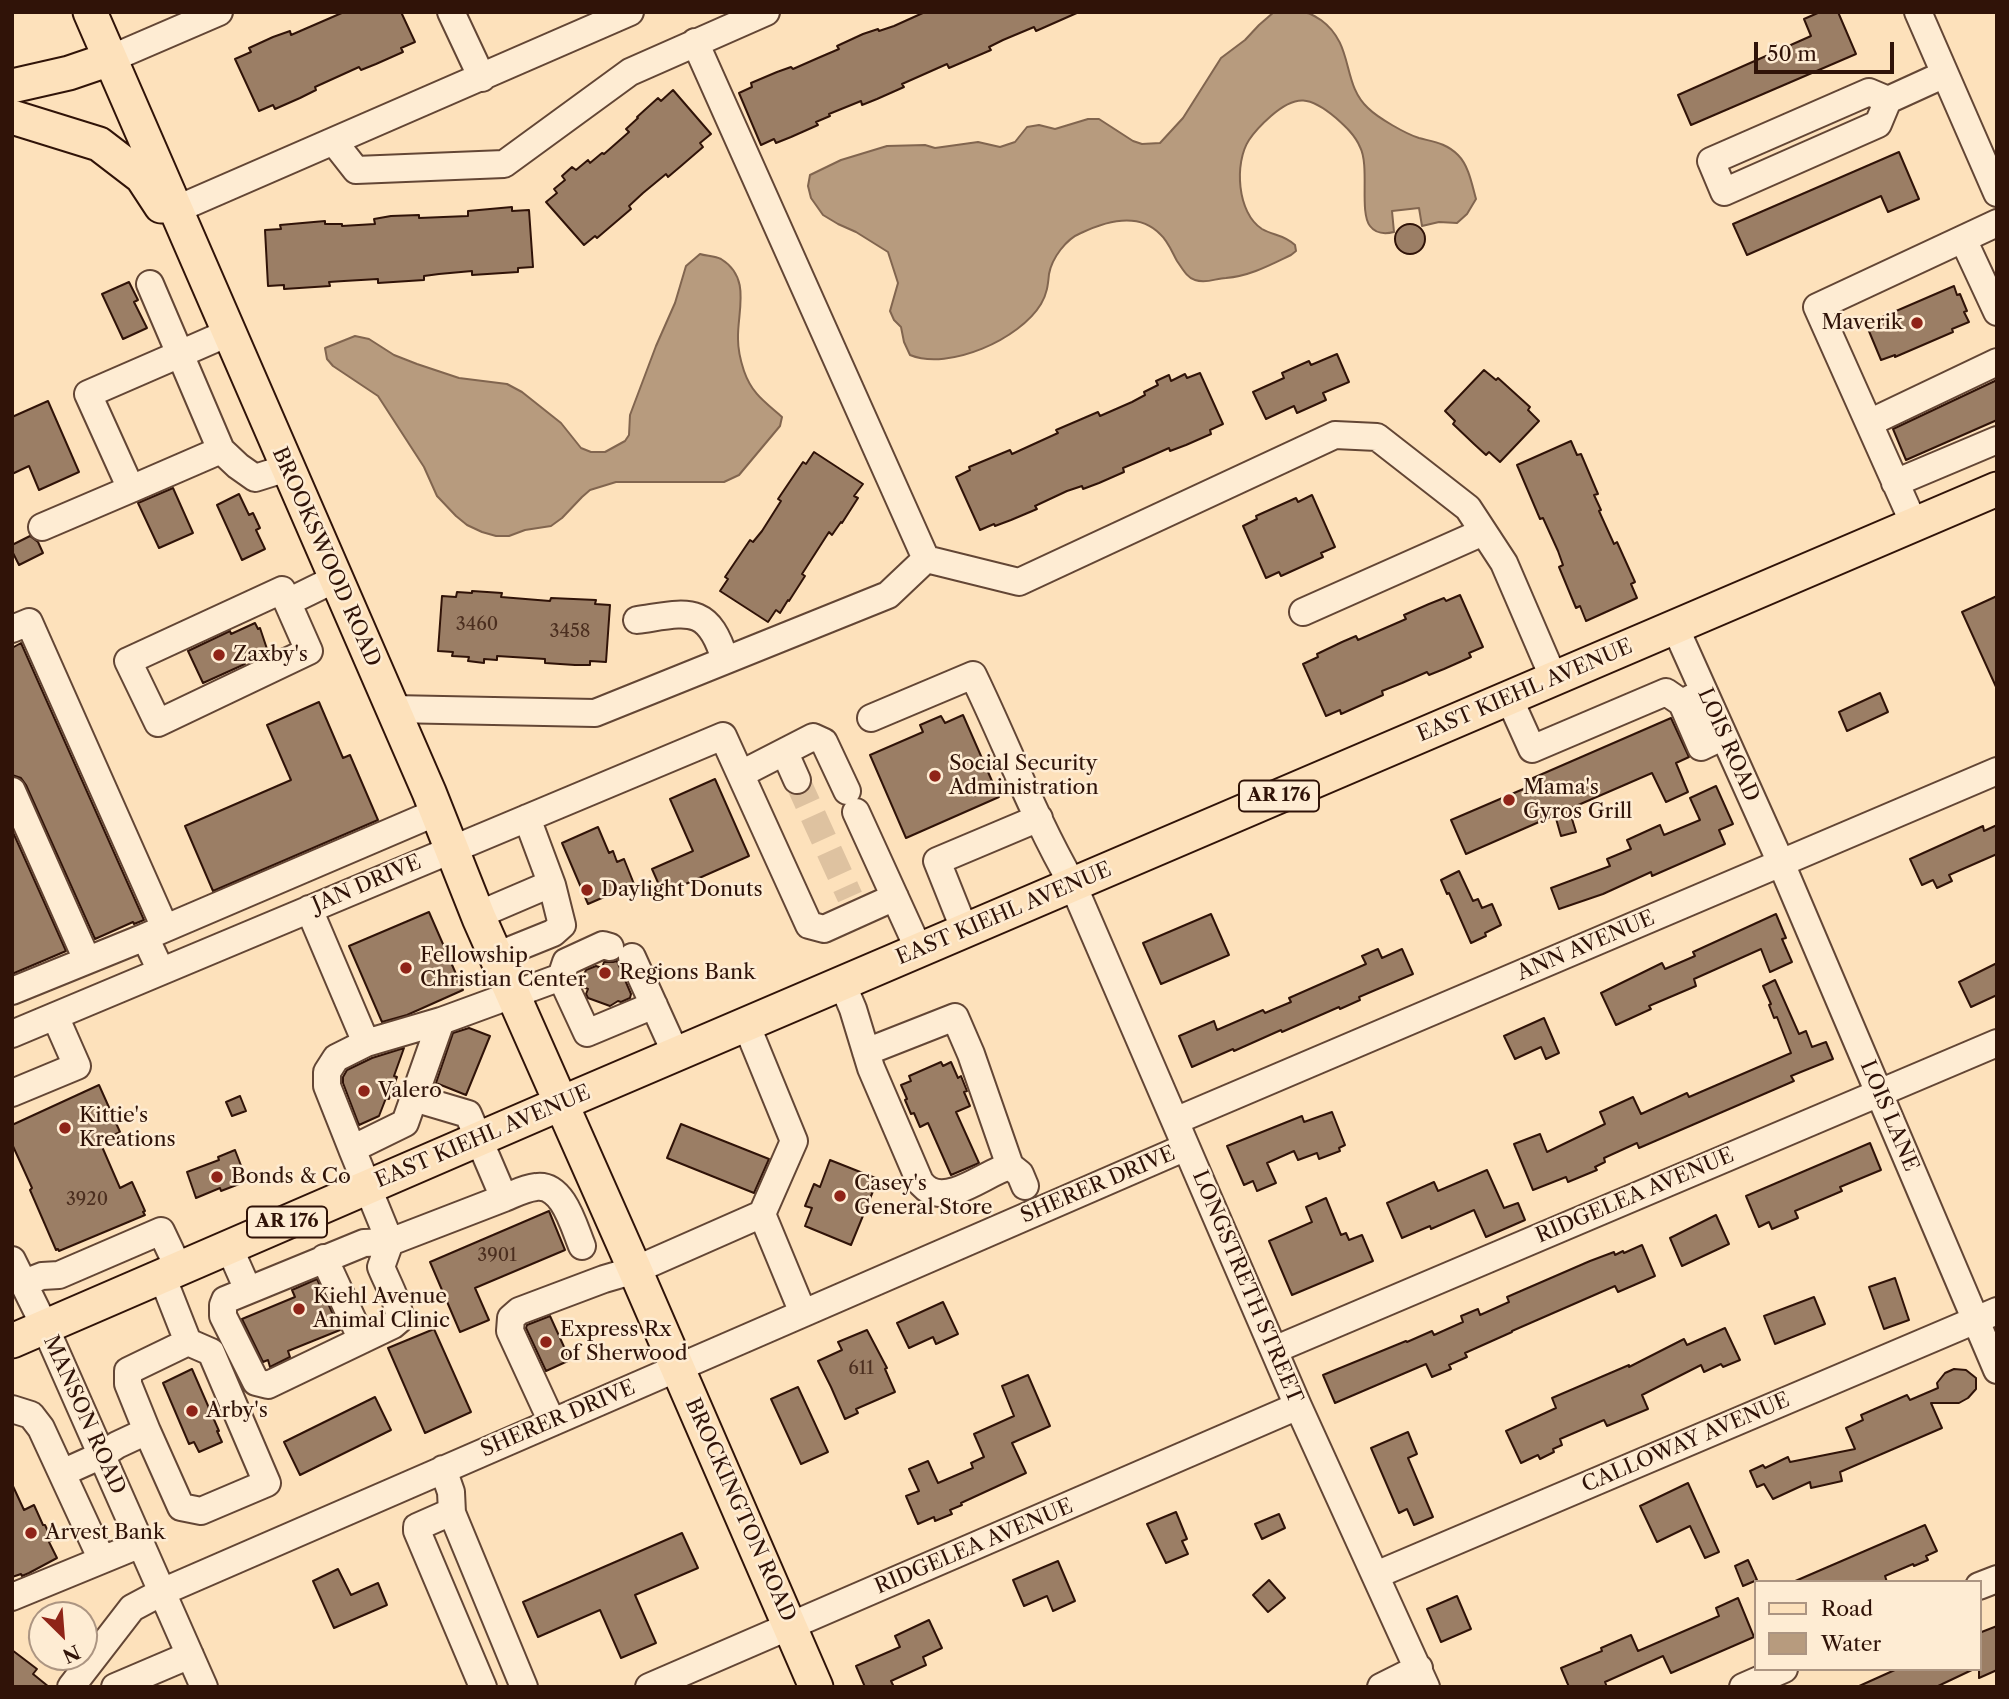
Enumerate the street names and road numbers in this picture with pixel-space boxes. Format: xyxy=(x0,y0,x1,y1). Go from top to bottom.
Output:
street label: BROOKSWOOD ROAD xyxy=(266,443,386,671)
street label: EAST KIEHL AVENUE xyxy=(1414,634,1636,748)
street label: LOIS ROAD xyxy=(1692,684,1764,806)
road number: AR 176 xyxy=(1239,780,1319,811)
street label: JAN DRIVE xyxy=(309,850,425,918)
street label: EAST KIEHL AVENUE xyxy=(893,857,1115,971)
street label: ANN AVENUE xyxy=(1513,906,1659,986)
street label: LOIS LANE xyxy=(1854,1057,1924,1175)
street label: EAST KIEHL AVENUE xyxy=(372,1080,594,1194)
street label: SHERER DRIVE xyxy=(1017,1141,1179,1229)
street label: RIDGELEA AVENUE xyxy=(1532,1143,1738,1249)
street label: LONGSTRETH STREET xyxy=(1186,1167,1308,1407)
road number: AR 176 xyxy=(247,1206,327,1238)
street label: MANSON ROAD xyxy=(38,1332,130,1498)
street label: SHERER DRIVE xyxy=(477,1375,639,1463)
street label: CALLOWAY AVENUE xyxy=(1578,1388,1794,1498)
street label: BROCKINGTON ROAD xyxy=(679,1394,801,1626)
street label: RIDGELEA AVENUE xyxy=(871,1494,1077,1600)

